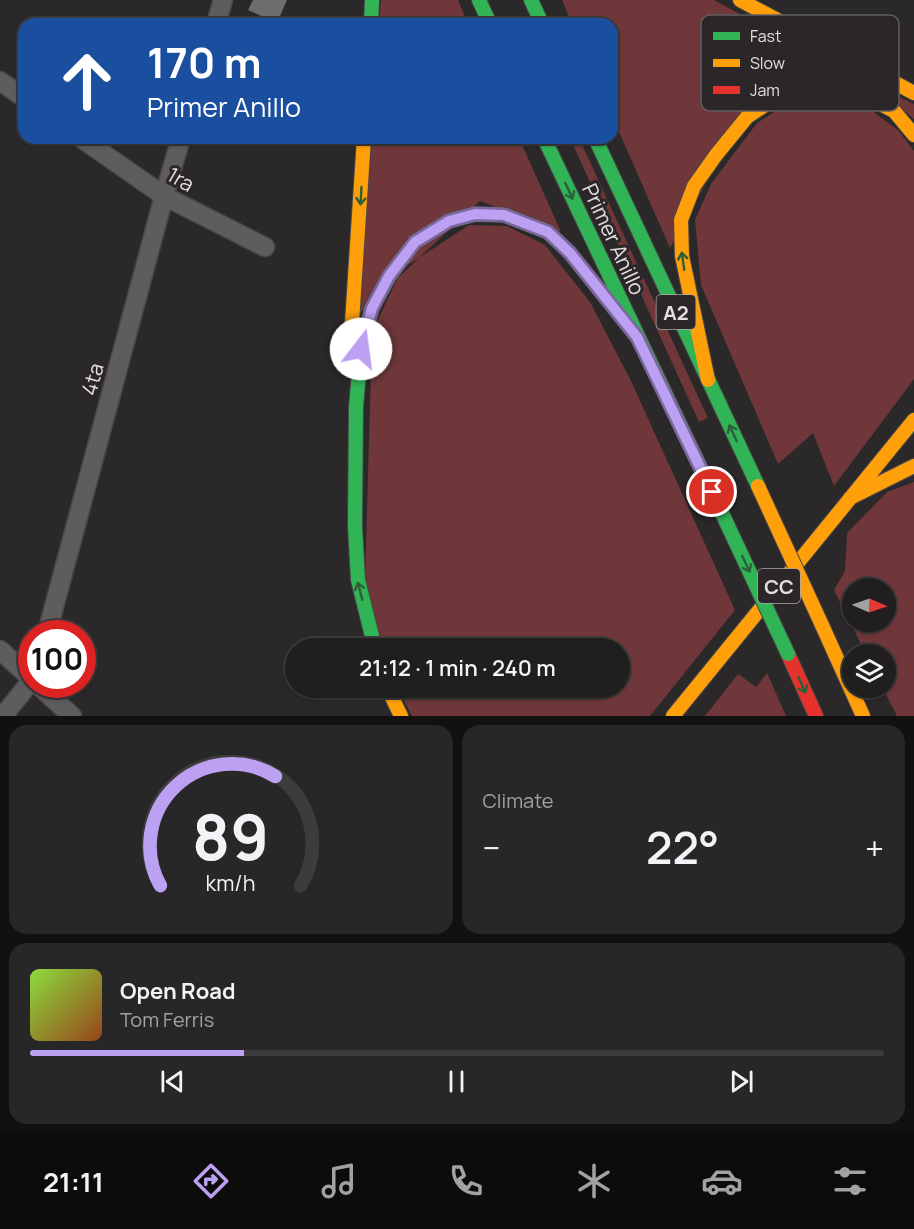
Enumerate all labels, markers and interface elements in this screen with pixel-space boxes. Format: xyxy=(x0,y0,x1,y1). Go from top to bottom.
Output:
legend xyxy=(701,15,899,111)
text: Fast xyxy=(750,25,781,47)
text: 170 m xyxy=(147,33,262,91)
icon: ahead xyxy=(48,42,126,120)
text: Slow xyxy=(750,52,785,74)
text: Jam xyxy=(750,79,780,101)
text: Primer Anillo xyxy=(147,88,301,125)
street label: 1ra xyxy=(162,160,200,198)
street label: Primer Anillo xyxy=(576,179,652,299)
one-way arrow xyxy=(563,181,575,199)
one-way arrow xyxy=(355,186,366,206)
one-way arrow xyxy=(677,252,688,271)
road number: A2 xyxy=(656,295,696,329)
position arrow xyxy=(329,317,393,381)
street label: 4ta xyxy=(74,360,110,398)
one-way arrow xyxy=(727,425,739,443)
pin xyxy=(686,466,737,517)
icon: arrive xyxy=(695,475,728,508)
one-way arrow xyxy=(740,555,752,573)
road number: CC xyxy=(758,569,800,603)
north arrow xyxy=(842,578,896,632)
map controls xyxy=(842,578,896,698)
one-way arrow xyxy=(354,582,366,601)
speed limit sign: 100 xyxy=(18,620,96,698)
button: layers xyxy=(842,644,896,698)
text: 21:12 · 1 min · 240 m xyxy=(359,653,556,683)
one-way arrow xyxy=(797,676,808,694)
text: Climate xyxy=(483,787,554,814)
text: 89 xyxy=(192,793,269,879)
text: 22° xyxy=(646,816,719,878)
text: − xyxy=(483,825,500,870)
text: + xyxy=(865,825,884,870)
text: km/h xyxy=(206,869,256,898)
text: Open Road xyxy=(120,976,235,1006)
text: Tom Ferris xyxy=(120,1006,214,1033)
icon: previous xyxy=(156,1065,189,1098)
icon: pause xyxy=(440,1065,473,1098)
icon: next xyxy=(725,1065,758,1098)
icon: directions xyxy=(190,1160,232,1202)
icon: music xyxy=(318,1160,360,1202)
icon: phone xyxy=(445,1160,487,1202)
icon: climate xyxy=(573,1160,615,1202)
icon: car xyxy=(701,1160,743,1202)
icon: filters xyxy=(829,1160,871,1202)
text: 21:11 xyxy=(43,1163,104,1200)

